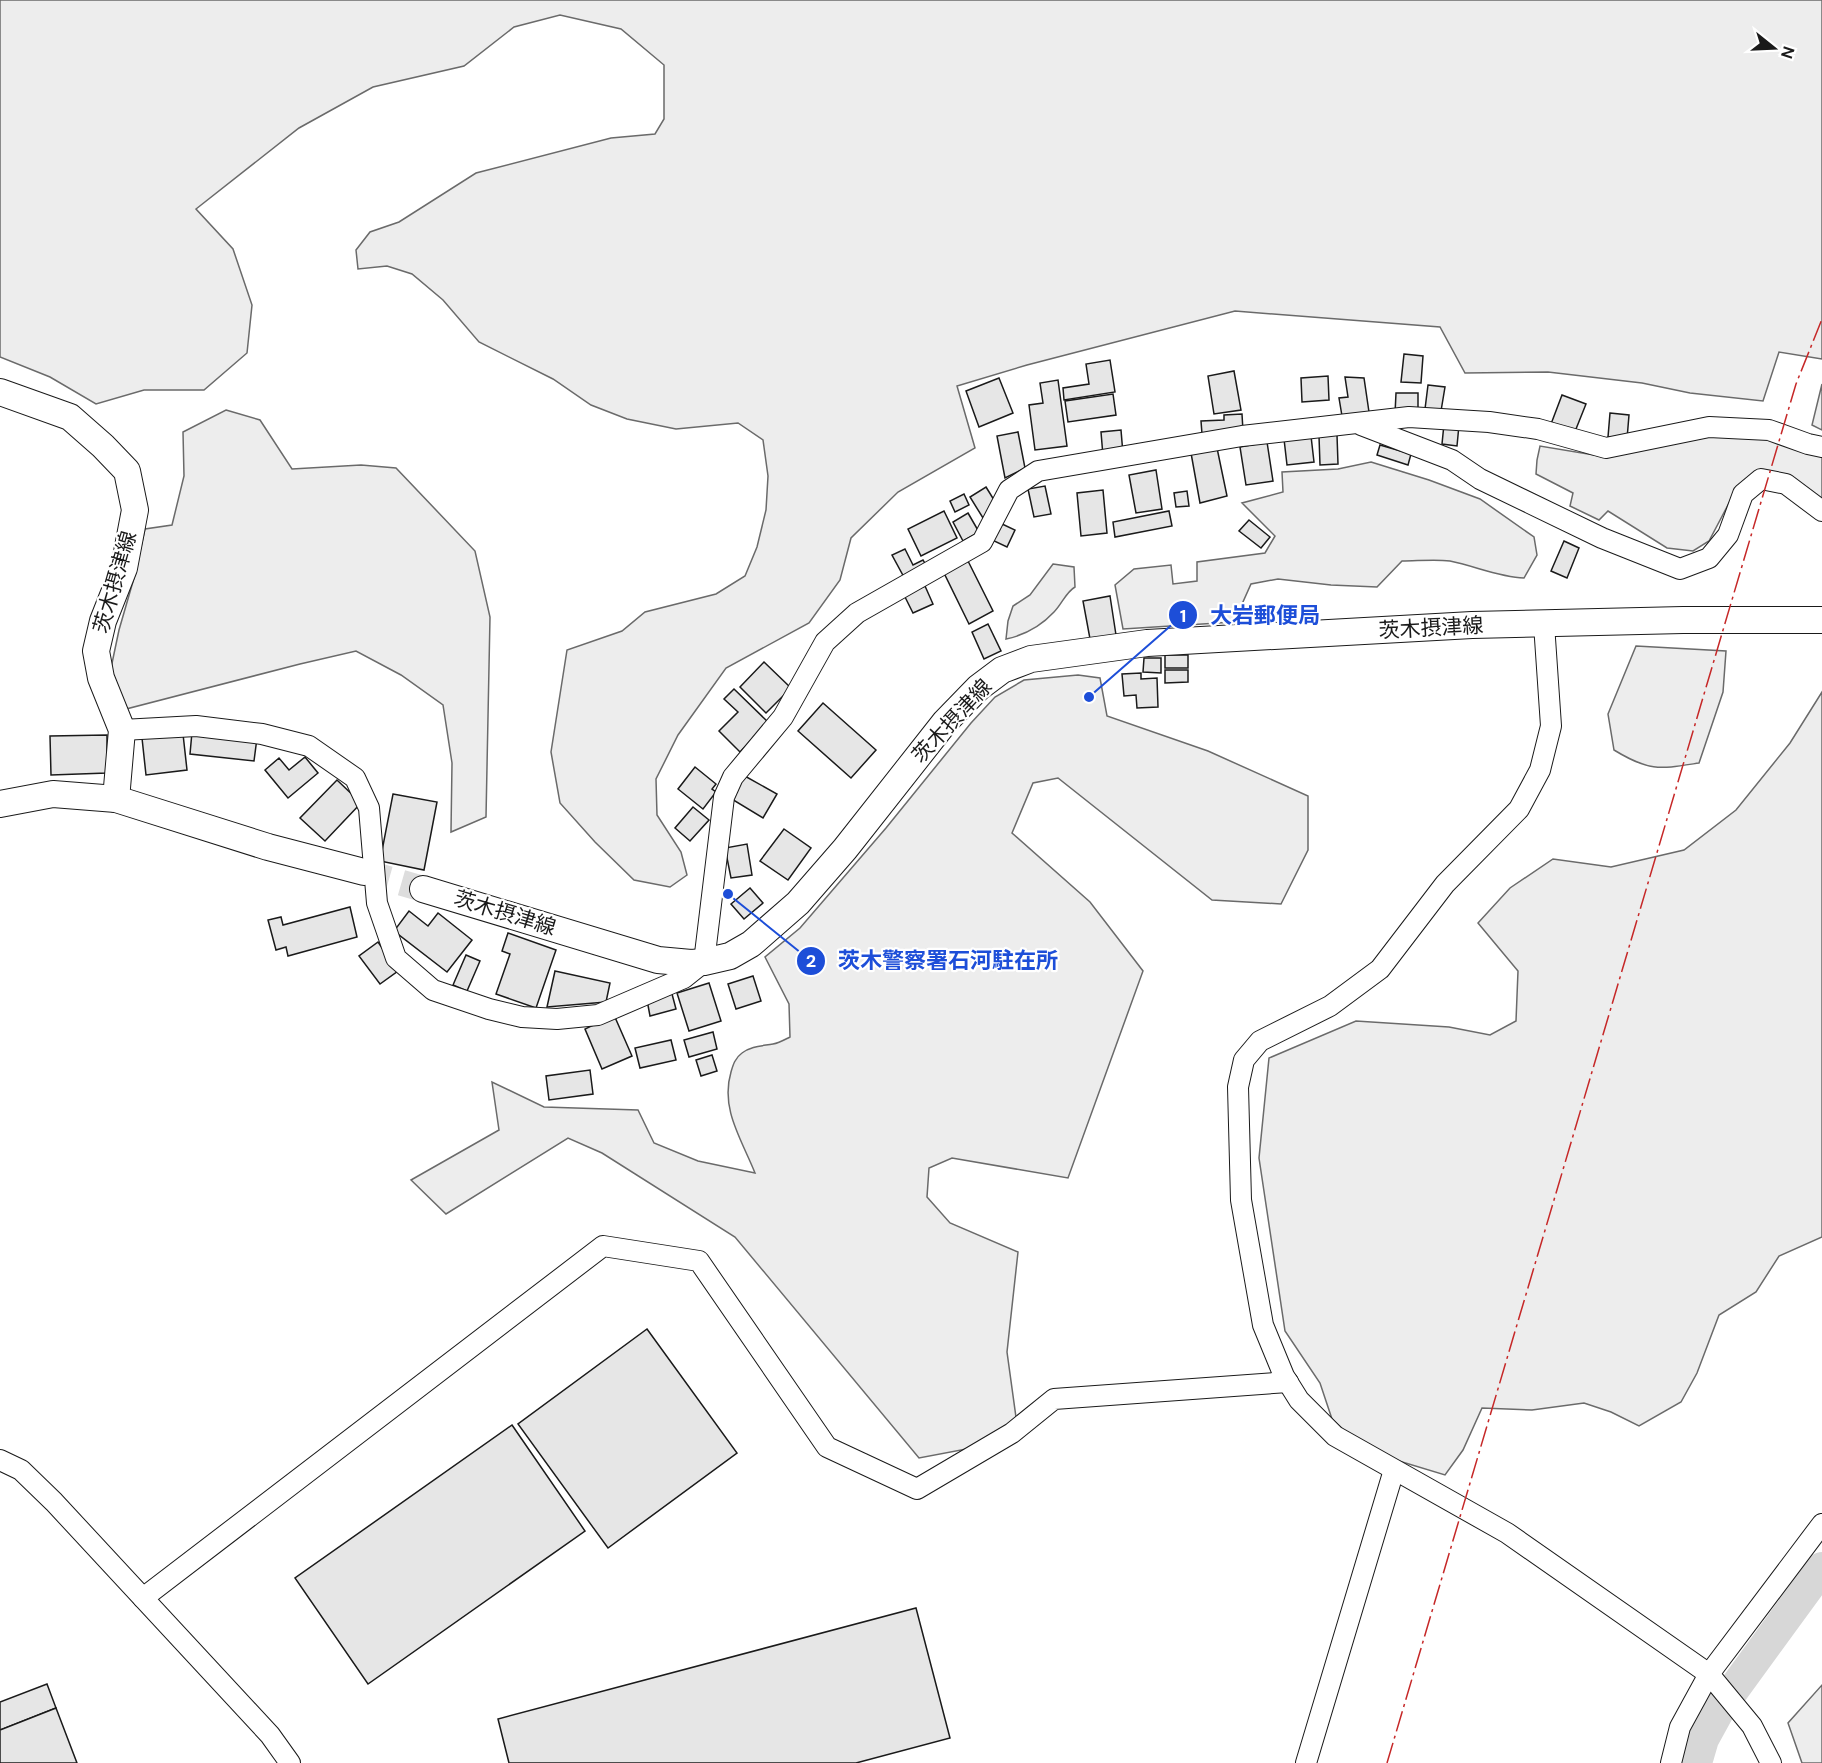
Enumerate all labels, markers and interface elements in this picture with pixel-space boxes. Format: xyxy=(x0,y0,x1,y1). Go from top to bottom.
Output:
north arrow xyxy=(1744,18,1804,78)
text: N xyxy=(1776,44,1800,61)
street label: 茨木摂津線 xyxy=(87,528,143,636)
callout: 大岩郵便局 xyxy=(1168,595,1332,635)
text: 大岩郵便局 xyxy=(1210,601,1320,630)
text: 1 xyxy=(1180,604,1186,628)
street label: 茨木摂津線 xyxy=(1378,611,1484,645)
street label: 茨木摂津線 xyxy=(906,673,998,769)
street label: 茨木摂津線 xyxy=(451,884,559,942)
callout: 茨木警察署石河駐在所 xyxy=(796,941,1070,981)
text: 茨木警察署石河駐在所 xyxy=(838,946,1058,975)
text: 2 xyxy=(806,949,816,973)

